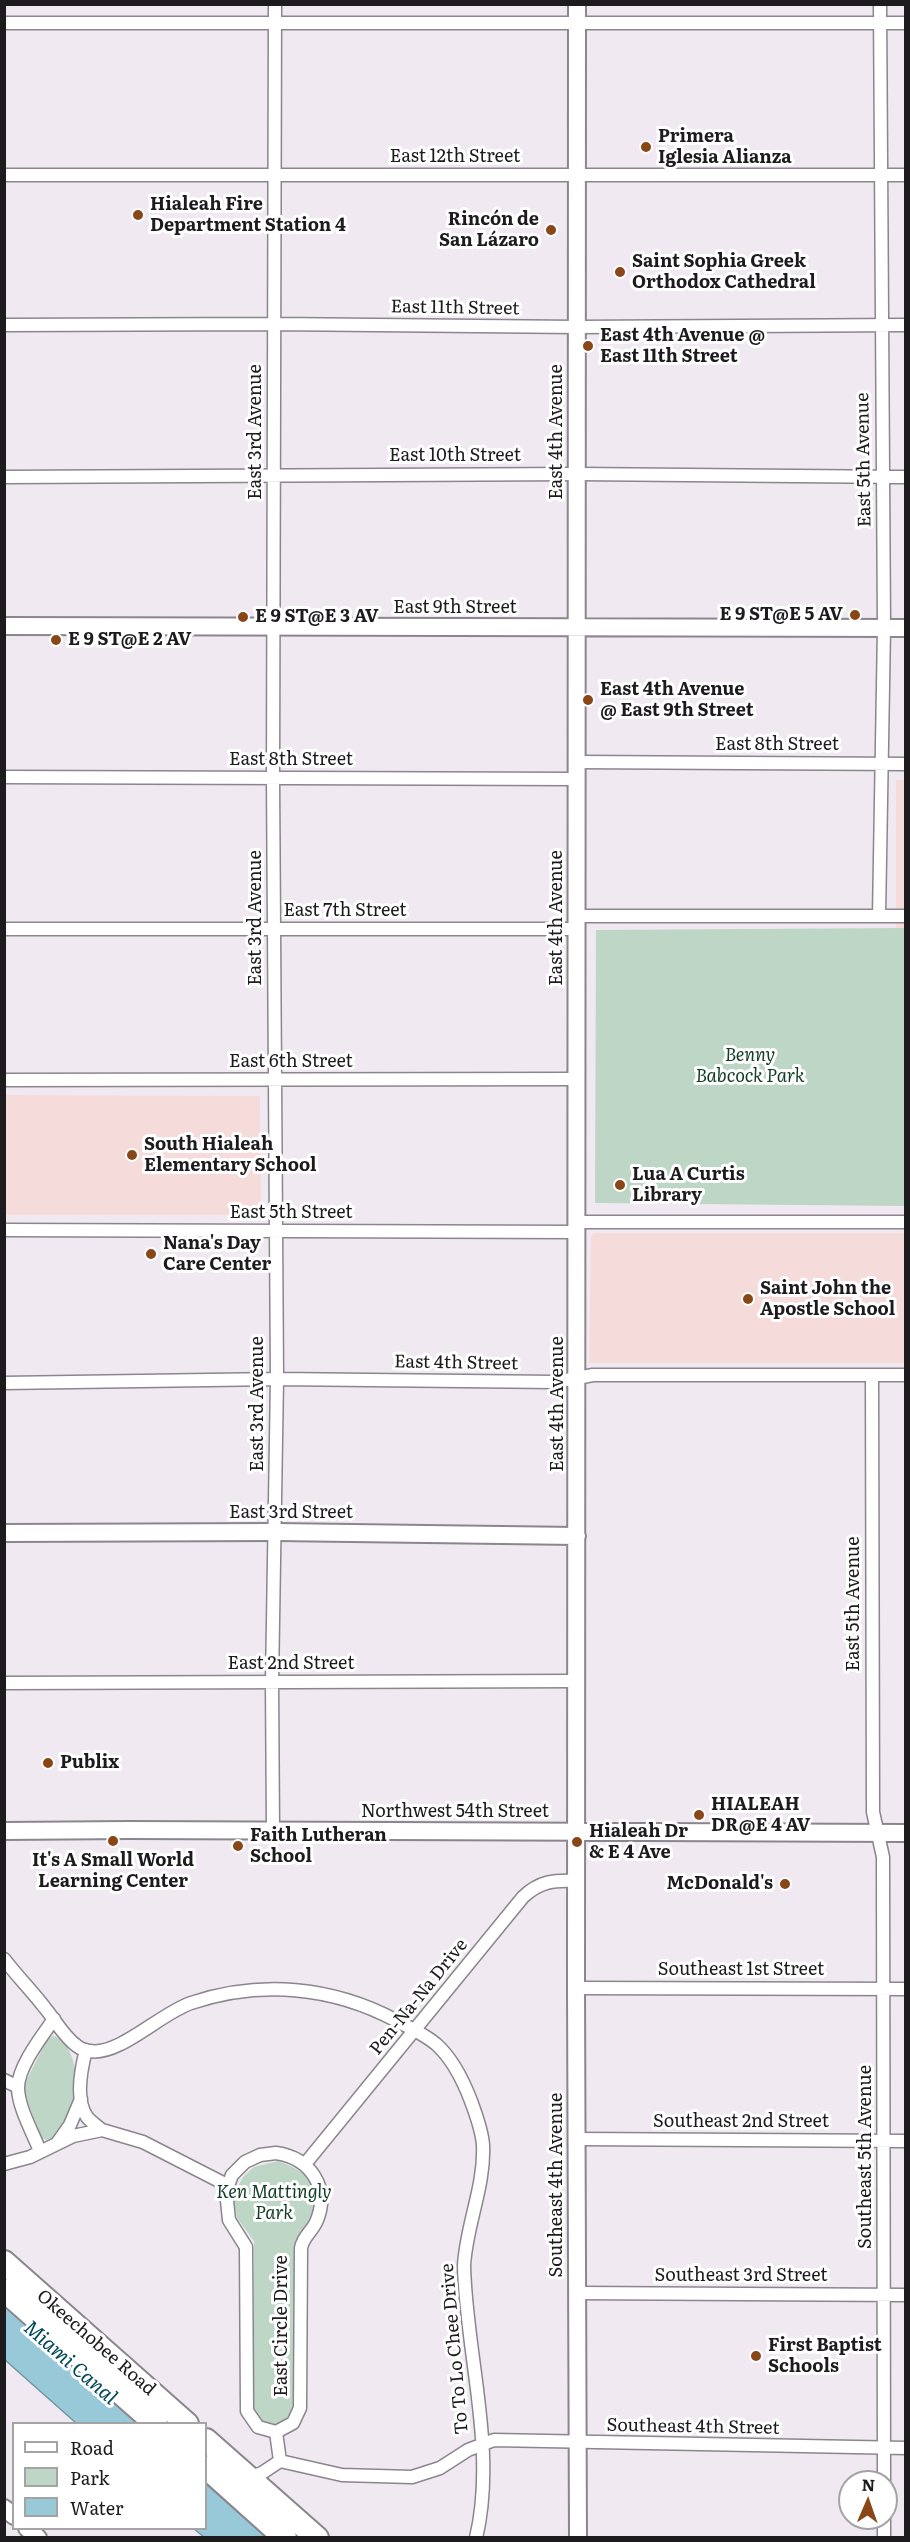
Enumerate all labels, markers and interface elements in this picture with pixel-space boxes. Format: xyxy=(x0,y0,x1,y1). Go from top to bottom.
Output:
place label: Primera Iglesia Alianza xyxy=(658,126,792,168)
marker: Primera Iglesia Alianza xyxy=(639,140,653,154)
street label: East 12th Street xyxy=(390,146,520,168)
place label: Hialeah Fire Department Station 4 xyxy=(150,194,346,236)
marker: Hialeah Fire Department Station 4 xyxy=(131,208,145,222)
place label: Rincón de San Lázaro xyxy=(439,209,539,252)
marker: Rincón de San Lázaro xyxy=(544,223,558,237)
place label: Saint Sophia Greek Orthodox Cathedral xyxy=(632,251,816,294)
marker: Saint Sophia Greek Orthodox Cathedral xyxy=(613,265,627,279)
street label: East 11th Street xyxy=(390,296,520,320)
place label: East 4th Avenue @ East 11th Street xyxy=(600,325,765,368)
marker: East 4th Avenue @ East 11th Street xyxy=(581,339,595,353)
street label: East 3rd Avenue xyxy=(245,364,267,500)
street label: East 4th Avenue xyxy=(546,364,568,500)
street label: East 5th Avenue xyxy=(852,392,876,528)
street label: East 10th Street xyxy=(389,445,521,467)
street label: East 9th Street xyxy=(393,597,517,619)
place label: E 9 ST@E 5 AV xyxy=(720,604,843,626)
place label: E 9 ST@E 3 AV xyxy=(255,606,379,628)
marker: E 9 ST@E 5 AV xyxy=(848,608,862,622)
marker: E 9 ST@E 3 AV xyxy=(236,610,250,624)
place label: E 9 ST@E 2 AV xyxy=(68,629,191,651)
marker: E 9 ST@E 2 AV xyxy=(49,633,63,647)
place label: East 4th Avenue @ East 9th Street xyxy=(600,679,754,722)
marker: East 4th Avenue @ East 9th Street xyxy=(581,693,595,707)
street label: East 8th Street xyxy=(715,734,839,756)
street label: East 8th Street xyxy=(229,749,353,771)
street label: East 3rd Avenue xyxy=(245,850,267,986)
street label: East 4th Avenue xyxy=(546,850,568,986)
street label: East 7th Street xyxy=(283,900,407,922)
park label: Benny Babcock Park xyxy=(695,1045,805,1088)
street label: East 6th Street xyxy=(229,1051,353,1073)
place label: South Hialeah Elementary School xyxy=(144,1134,316,1176)
marker: South Hialeah Elementary School xyxy=(125,1148,139,1162)
place label: Lua A Curtis Library xyxy=(632,1164,745,1206)
marker: Lua A Curtis Library xyxy=(613,1178,627,1192)
street label: East 5th Street xyxy=(229,1202,353,1224)
place label: Nana's Day Care Center xyxy=(163,1233,271,1276)
marker: Nana's Day Care Center xyxy=(144,1247,158,1261)
place label: Saint John the Apostle School xyxy=(760,1278,895,1320)
marker: Saint John the Apostle School xyxy=(741,1292,755,1306)
street label: East 3rd Avenue xyxy=(247,1336,269,1472)
street label: East 4th Avenue xyxy=(547,1336,569,1472)
street label: East 4th Street xyxy=(394,1351,518,1375)
street label: East 3rd Street xyxy=(229,1502,353,1524)
street label: East 5th Avenue xyxy=(843,1537,865,1671)
street label: East 2nd Street xyxy=(228,1653,354,1675)
place label: Publix xyxy=(60,1752,119,1774)
marker: Publix xyxy=(41,1756,55,1770)
place label: HIALEAH DR@E 4 AV xyxy=(711,1794,810,1836)
street label: Northwest 54th Street xyxy=(361,1801,549,1823)
marker: HIALEAH DR@E 4 AV xyxy=(692,1808,706,1822)
place label: Hialeah Dr & E 4 Ave xyxy=(589,1821,688,1864)
place label: Faith Lutheran School xyxy=(250,1825,387,1868)
marker: It's A Small World Learning Center xyxy=(106,1834,120,1848)
marker: Hialeah Dr & E 4 Ave xyxy=(570,1835,584,1849)
marker: Faith Lutheran School xyxy=(231,1839,245,1853)
place label: It's A Small World Learning Center xyxy=(32,1850,194,1892)
place label: McDonald's xyxy=(667,1873,773,1895)
marker: McDonald's xyxy=(778,1877,792,1891)
street label: Pen-Na-Na Drive xyxy=(366,1935,472,2059)
street label: Southeast 1st Street xyxy=(658,1959,824,1981)
street label: Southeast 5th Avenue xyxy=(855,2065,877,2249)
street label: Southeast 4th Avenue xyxy=(546,2093,568,2277)
street label: Southeast 2nd Street xyxy=(653,2111,829,2133)
park label: Ken Mattingly Park xyxy=(216,2182,332,2224)
street label: East Circle Drive xyxy=(271,2255,293,2397)
street label: To To Lo Chee Drive xyxy=(437,2263,473,2435)
street label: Southeast 3rd Street xyxy=(654,2265,828,2287)
street label: Okeechobee Road xyxy=(32,2285,160,2401)
water label: Miami Canal xyxy=(18,2316,122,2410)
place label: First Baptist Schools xyxy=(768,2335,882,2378)
marker: First Baptist Schools xyxy=(749,2349,763,2363)
street label: Southeast 4th Street xyxy=(606,2415,780,2439)
legend xyxy=(12,2422,207,2530)
text: Road xyxy=(70,2434,114,2461)
text: Park xyxy=(70,2464,109,2491)
north arrow xyxy=(838,2470,898,2530)
text: N xyxy=(861,2472,876,2496)
text: Water xyxy=(70,2494,123,2521)

